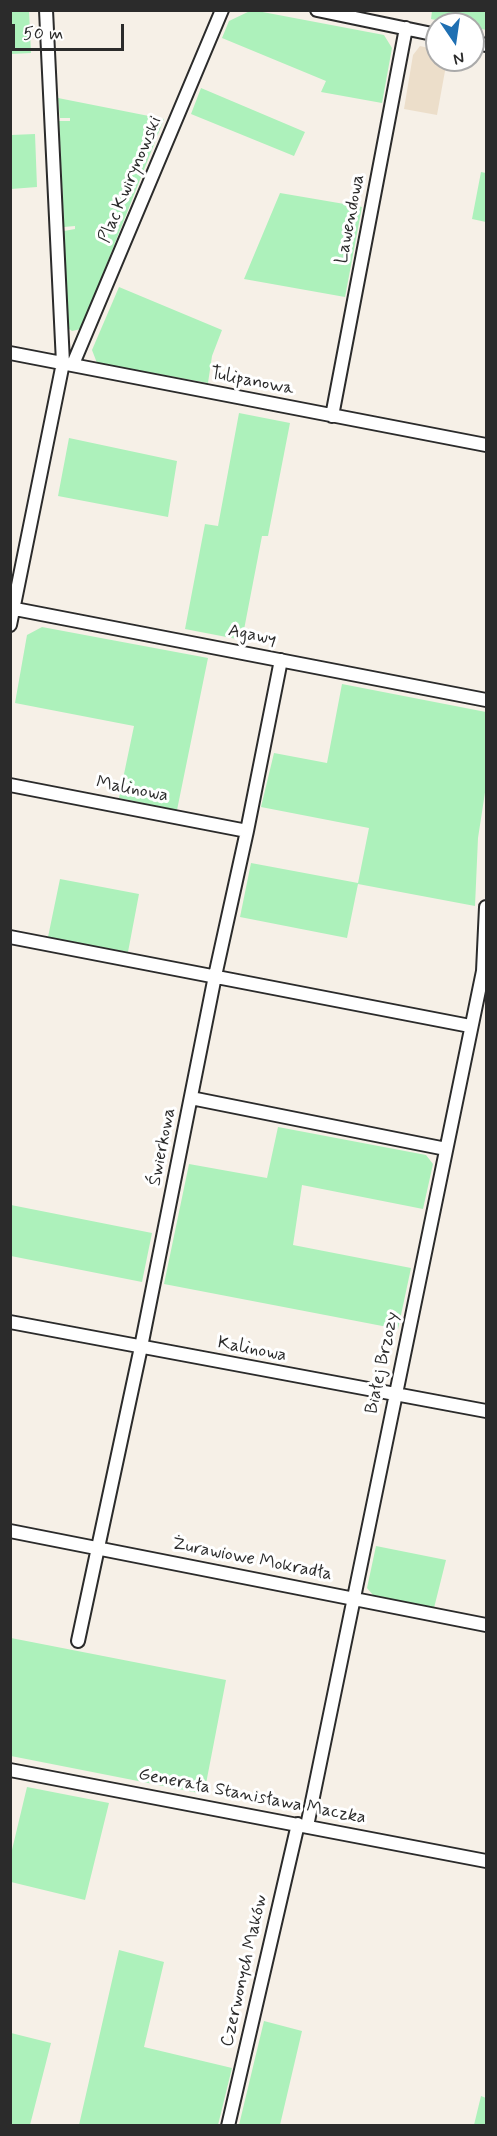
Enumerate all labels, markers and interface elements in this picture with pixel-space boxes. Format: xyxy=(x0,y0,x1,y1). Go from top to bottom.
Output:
scale bar xyxy=(15,12,128,50)
north arrow xyxy=(425,12,485,72)
text: 50 m xyxy=(23,22,63,46)
text: N xyxy=(451,47,466,70)
street label: Plac Kwirynowski xyxy=(95,114,167,246)
street label: Lawendowa xyxy=(332,173,370,265)
street label: Tulipanowa xyxy=(208,363,296,401)
street label: Agawy xyxy=(226,621,278,651)
street label: Malinowa xyxy=(94,772,170,808)
street label: Świerkowa xyxy=(145,1106,181,1188)
street label: Białej Brzozy xyxy=(362,1310,404,1416)
street label: Kalinowa xyxy=(216,1333,288,1367)
street label: Żurawiowe Mokradła xyxy=(170,1534,334,1586)
street label: Generała Stanisława Maczka xyxy=(136,1764,368,1830)
street label: Czerwonych Maków xyxy=(217,1893,273,2049)

